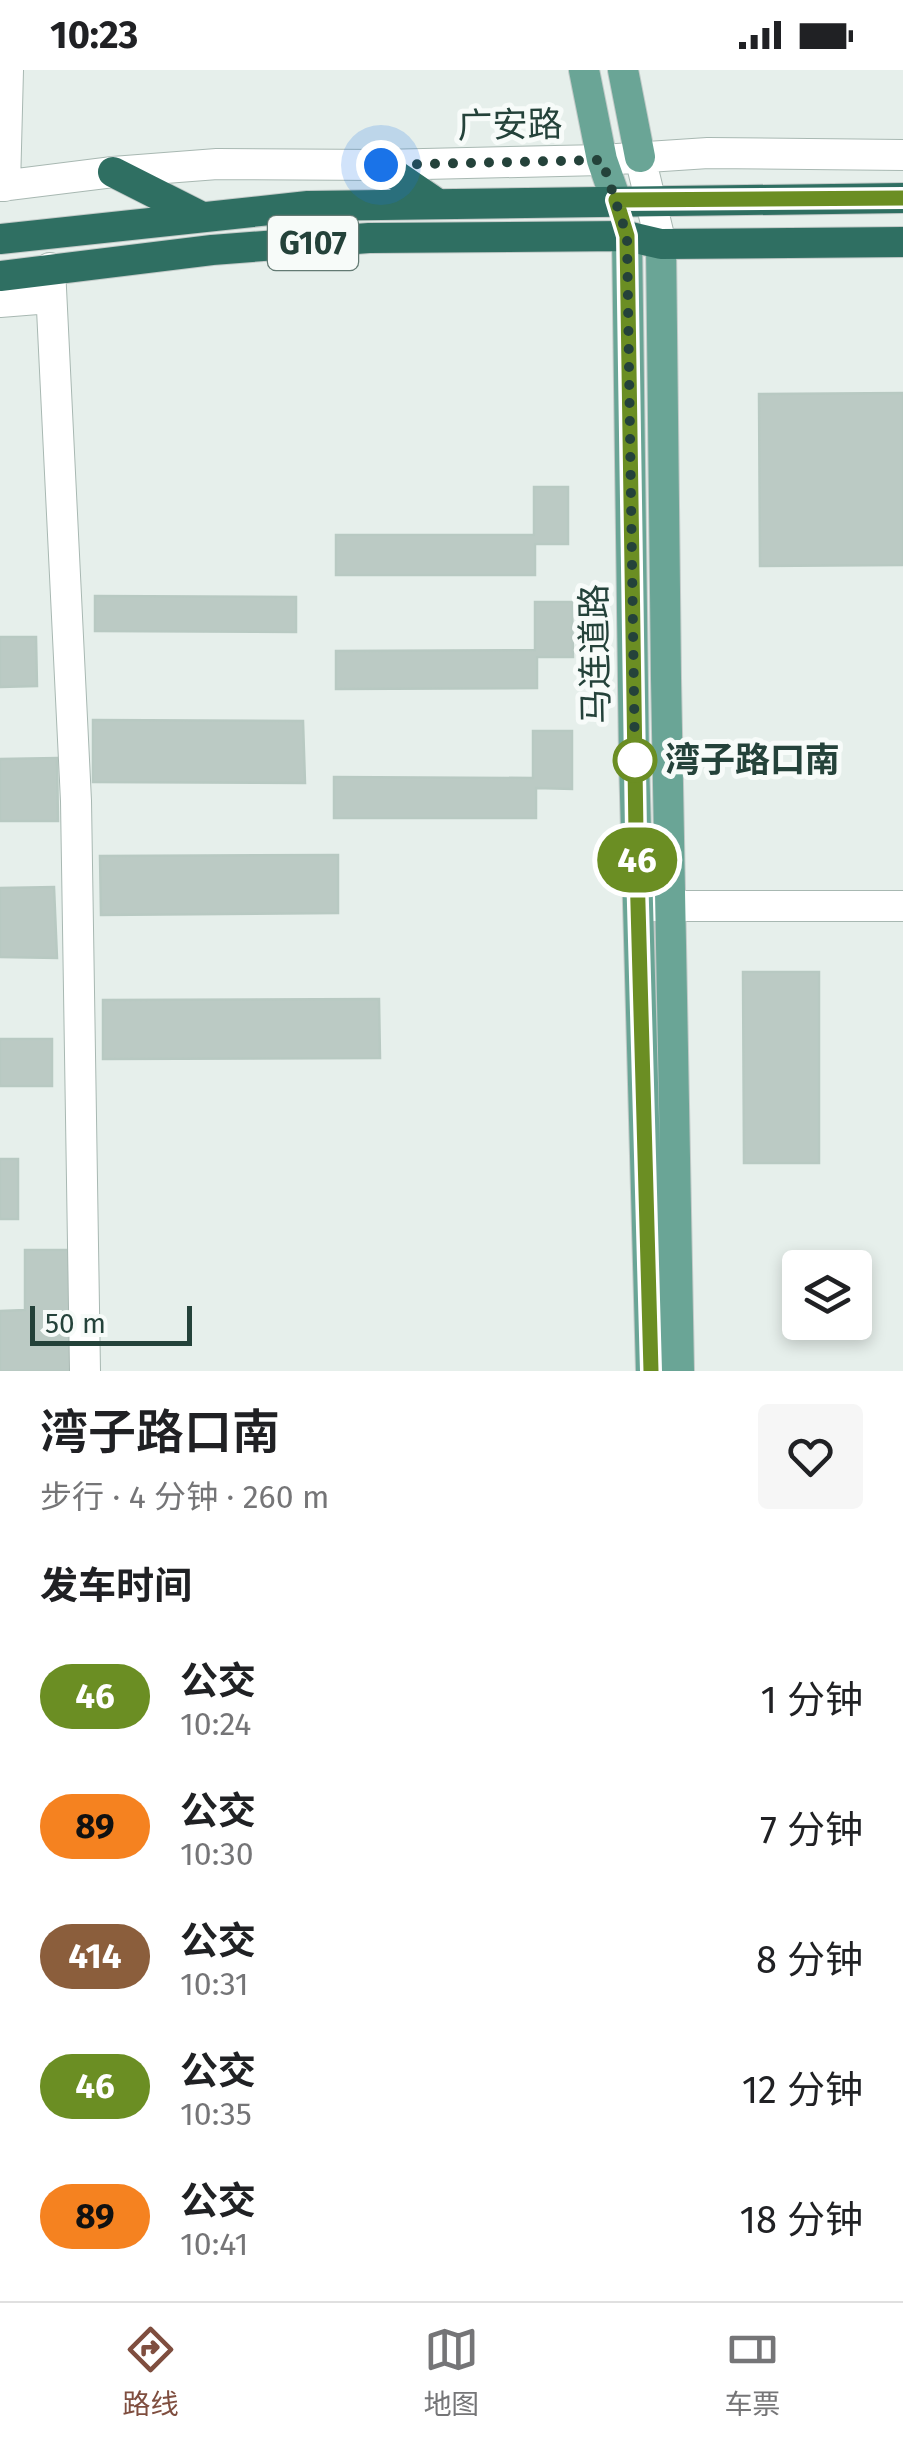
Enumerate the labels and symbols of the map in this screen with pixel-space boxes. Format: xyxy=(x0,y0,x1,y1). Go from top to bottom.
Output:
street label: 广安路 xyxy=(457,103,563,147)
your location xyxy=(356,140,406,190)
road number: G107 xyxy=(268,216,358,270)
street label: 马连道路 xyxy=(573,584,617,724)
marker: 湾子路口南 xyxy=(614,739,656,781)
place label: 湾子路口南 xyxy=(665,739,840,781)
line badge: 46 xyxy=(592,828,682,892)
scale bar xyxy=(30,1301,192,1346)

